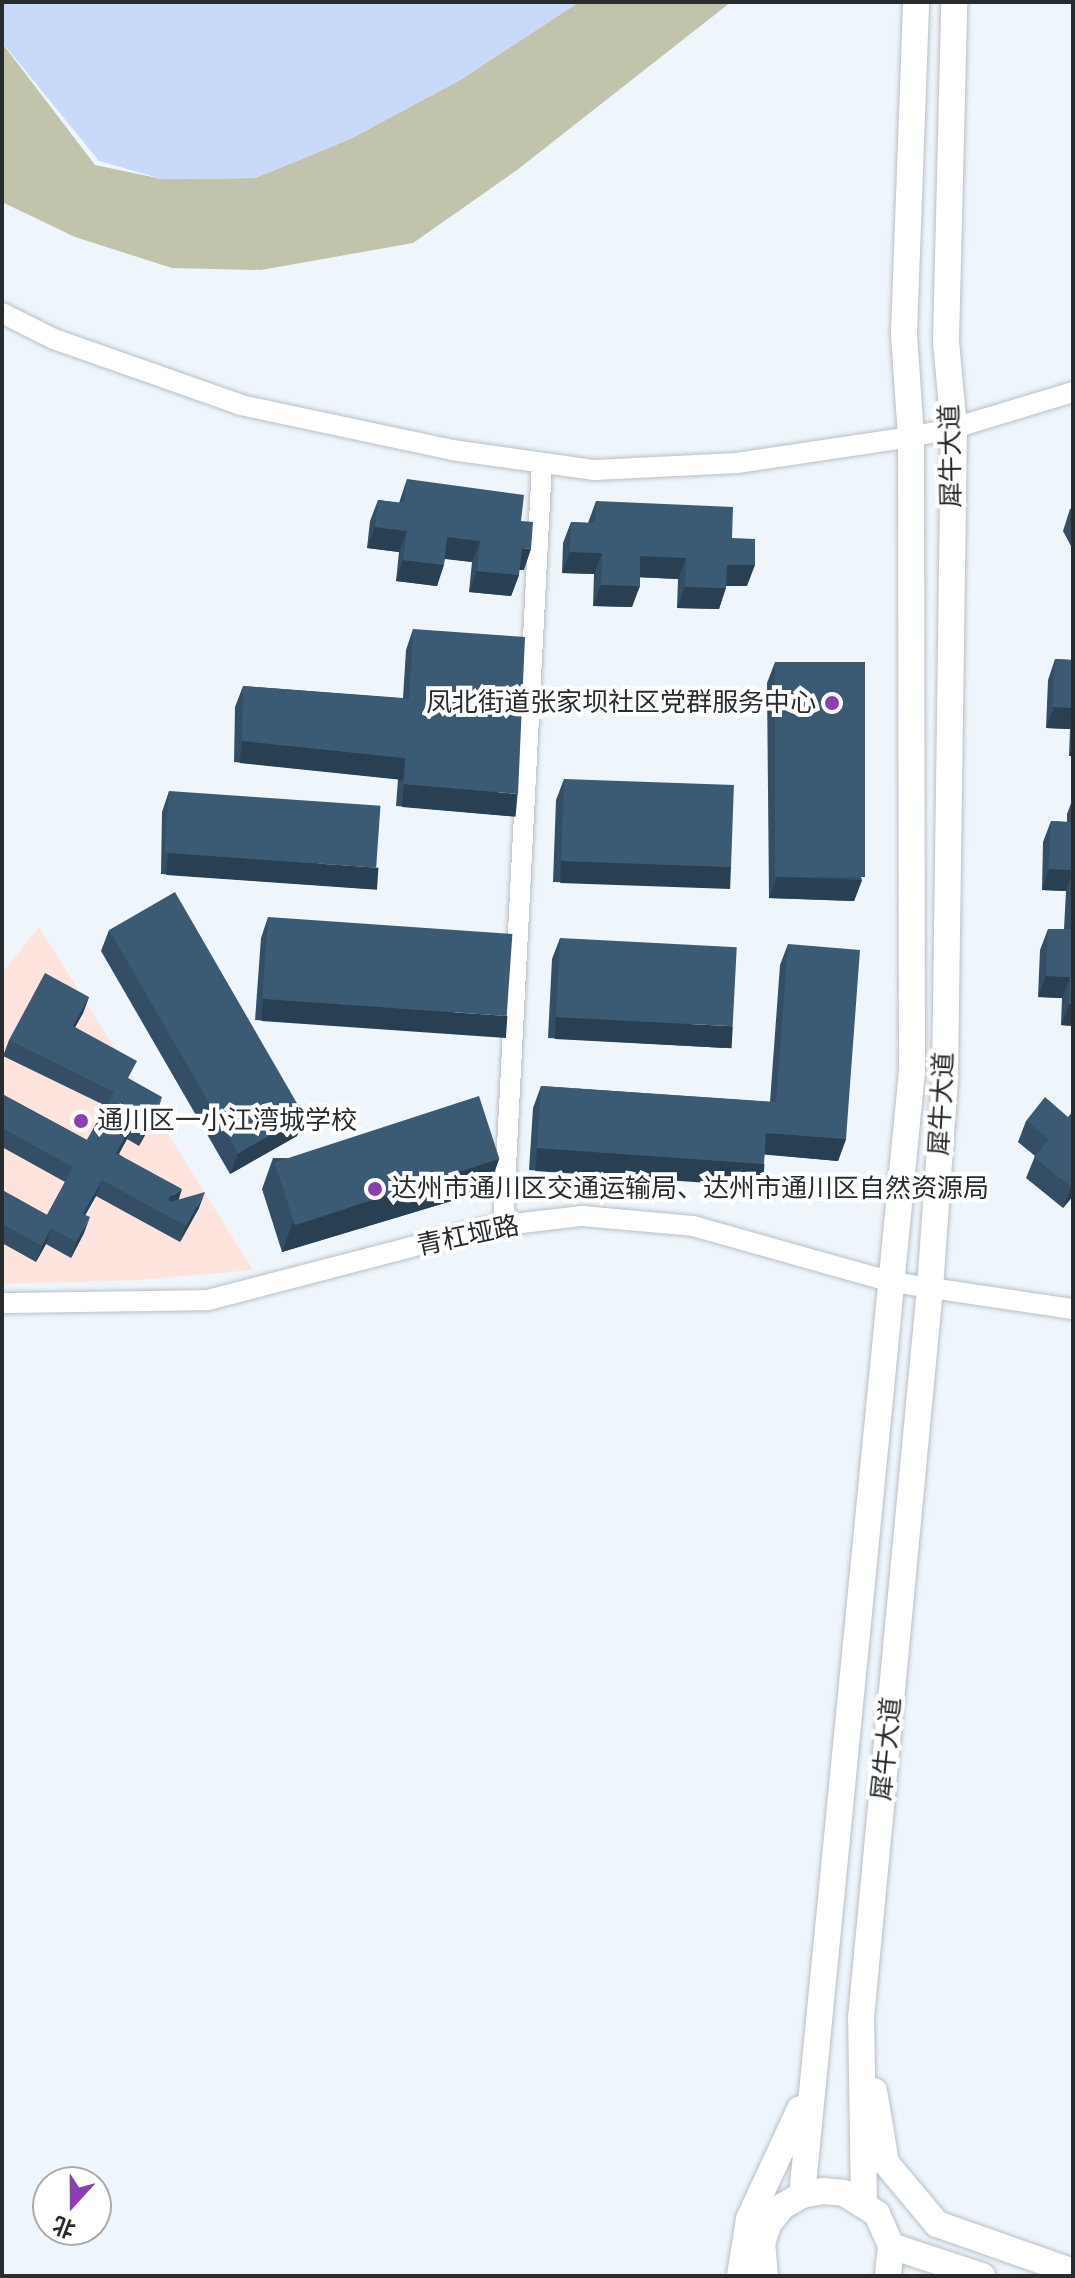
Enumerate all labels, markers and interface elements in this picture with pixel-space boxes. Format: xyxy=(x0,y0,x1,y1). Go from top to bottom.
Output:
street label: 犀牛大道 xyxy=(934,404,968,508)
place label: 凤北街道张家坝社区党群服务中心 xyxy=(426,687,816,719)
marker: 凤北街道张家坝社区党群服务中心 xyxy=(823,694,841,712)
street label: 犀牛大道 xyxy=(924,1051,960,1157)
place label: 通川区一小江湾城学校 xyxy=(97,1105,357,1137)
marker: 通川区一小江湾城学校 xyxy=(72,1112,90,1130)
place label: 达州市通川区交通运输局、达州市通川区自然资源局 xyxy=(391,1173,989,1205)
marker: 达州市通川区交通运输局、达州市通川区自然资源局 xyxy=(366,1180,384,1198)
street label: 青杠垭路 xyxy=(414,1210,522,1262)
street label: 犀牛大道 xyxy=(866,1696,908,1802)
north arrow xyxy=(32,2166,112,2246)
text: 北 xyxy=(49,2210,79,2243)

